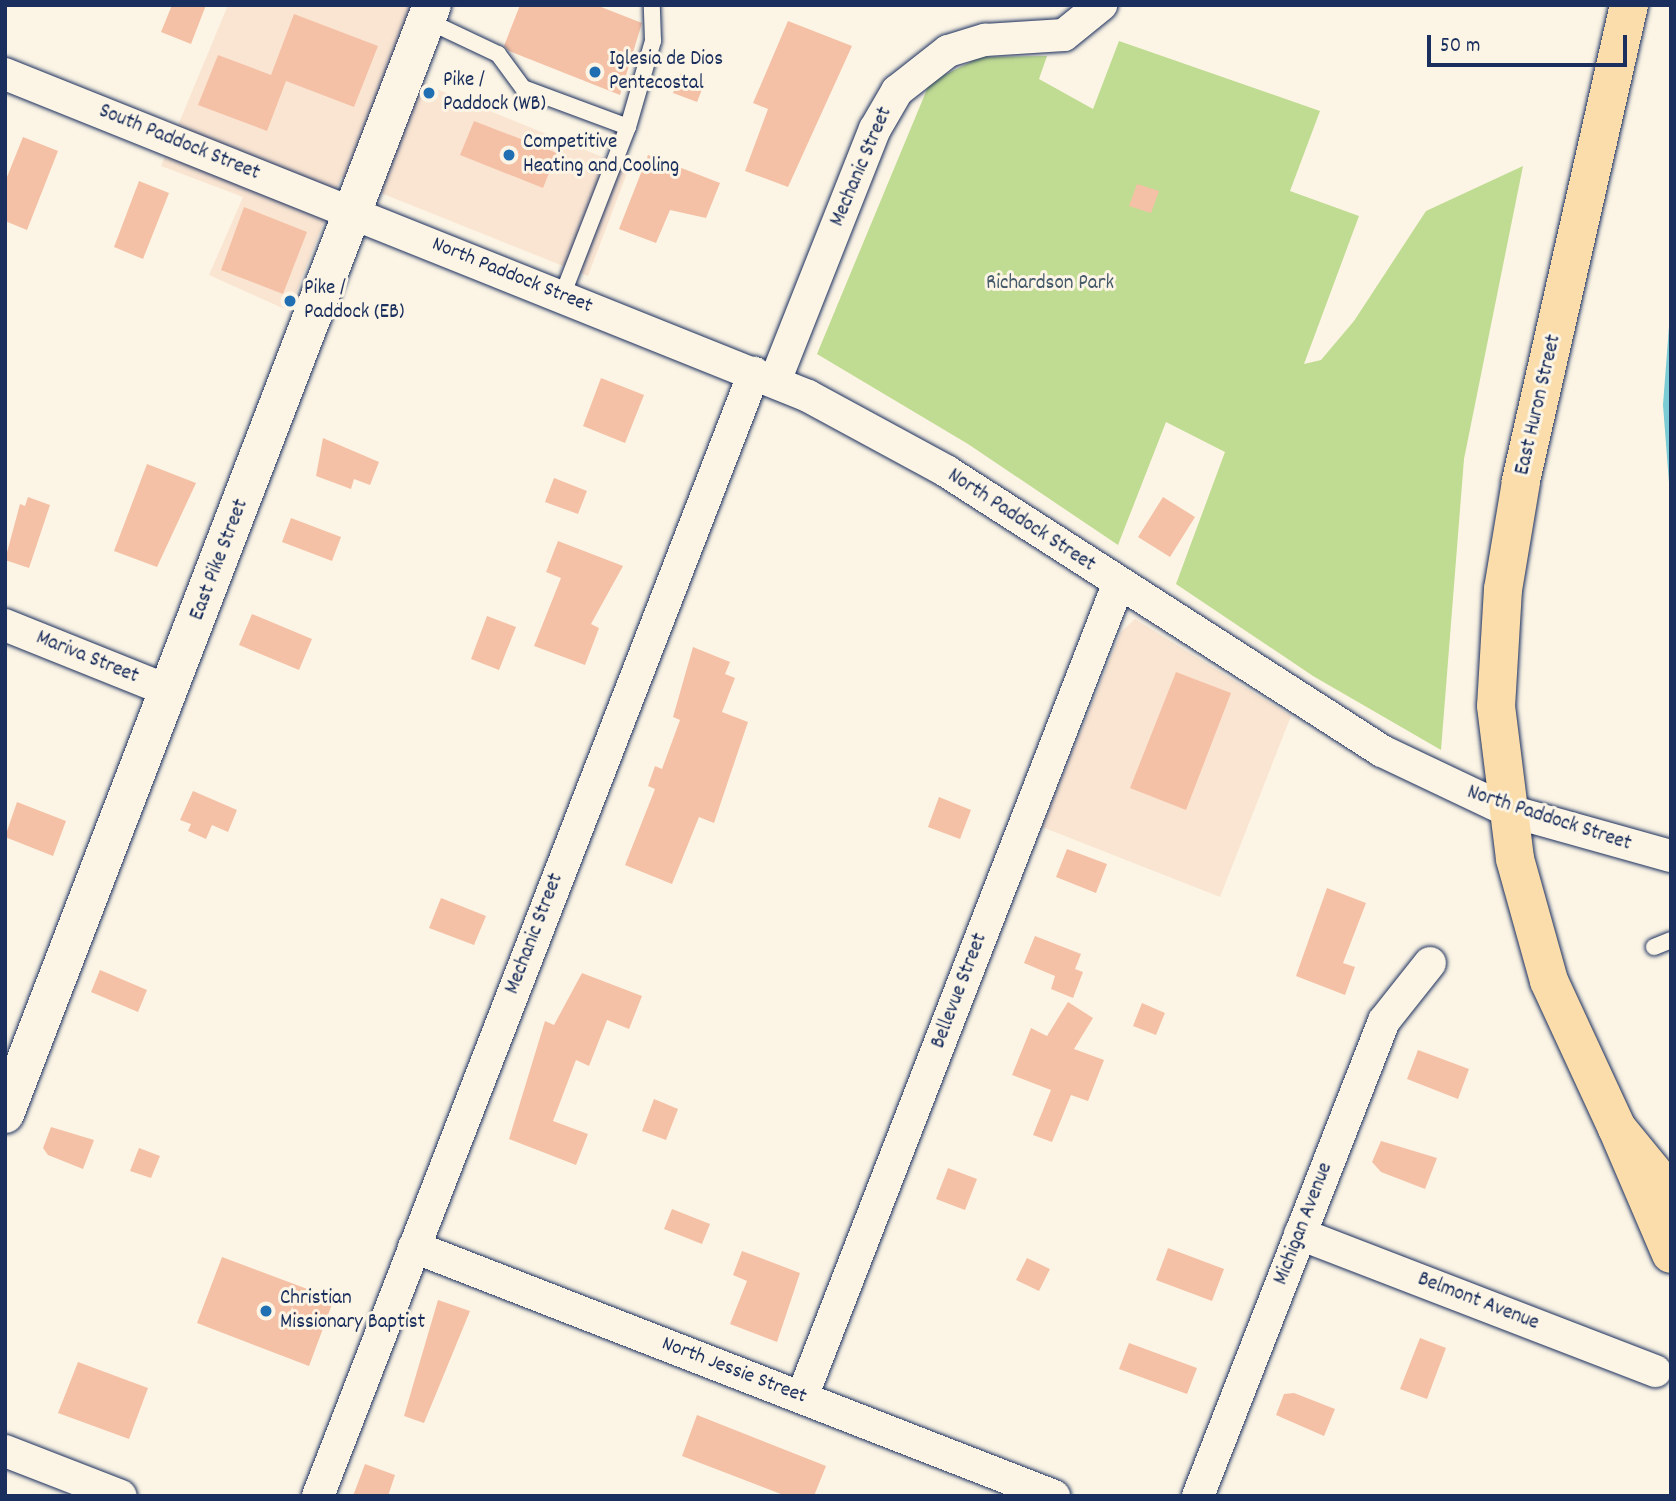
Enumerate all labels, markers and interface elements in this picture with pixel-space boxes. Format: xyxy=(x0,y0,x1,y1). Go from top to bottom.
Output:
scale bar xyxy=(1431,21,1630,65)
text: 50 m xyxy=(1440,32,1480,62)
place label: Iglesia de Dios Pentecostal xyxy=(609,47,723,97)
marker: Iglesia de Dios Pentecostal xyxy=(587,64,603,80)
place label: Pike / Paddock (WB) xyxy=(443,68,546,118)
marker: Pike / Paddock (WB) xyxy=(421,85,437,101)
street label: South Paddock Street xyxy=(95,99,263,187)
street label: Mechanic Street xyxy=(826,103,898,231)
place label: Competitive Heating and Cooling xyxy=(523,130,679,180)
marker: Competitive Heating and Cooling xyxy=(501,147,517,163)
street label: North Paddock Street xyxy=(428,232,596,320)
park label: Richardson Park xyxy=(986,271,1114,297)
place label: Pike / Paddock (EB) xyxy=(304,276,404,326)
marker: Pike / Paddock (EB) xyxy=(282,293,298,309)
street label: East Huron Street xyxy=(1511,332,1567,478)
street label: North Paddock Street xyxy=(942,464,1100,578)
street label: East Pike Street xyxy=(185,496,255,624)
street label: Mariva Street xyxy=(32,626,142,690)
street label: North Paddock Street xyxy=(1464,781,1634,857)
street label: Mechanic Street xyxy=(500,870,570,998)
street label: Bellevue Street xyxy=(926,930,994,1052)
street label: Michigan Avenue xyxy=(1269,1159,1339,1289)
street label: Belmont Avenue xyxy=(1414,1267,1542,1337)
place label: Christian Missionary Baptist xyxy=(280,1286,425,1336)
marker: Christian Missionary Baptist xyxy=(258,1303,274,1319)
street label: North Jessie Street xyxy=(658,1332,810,1410)

